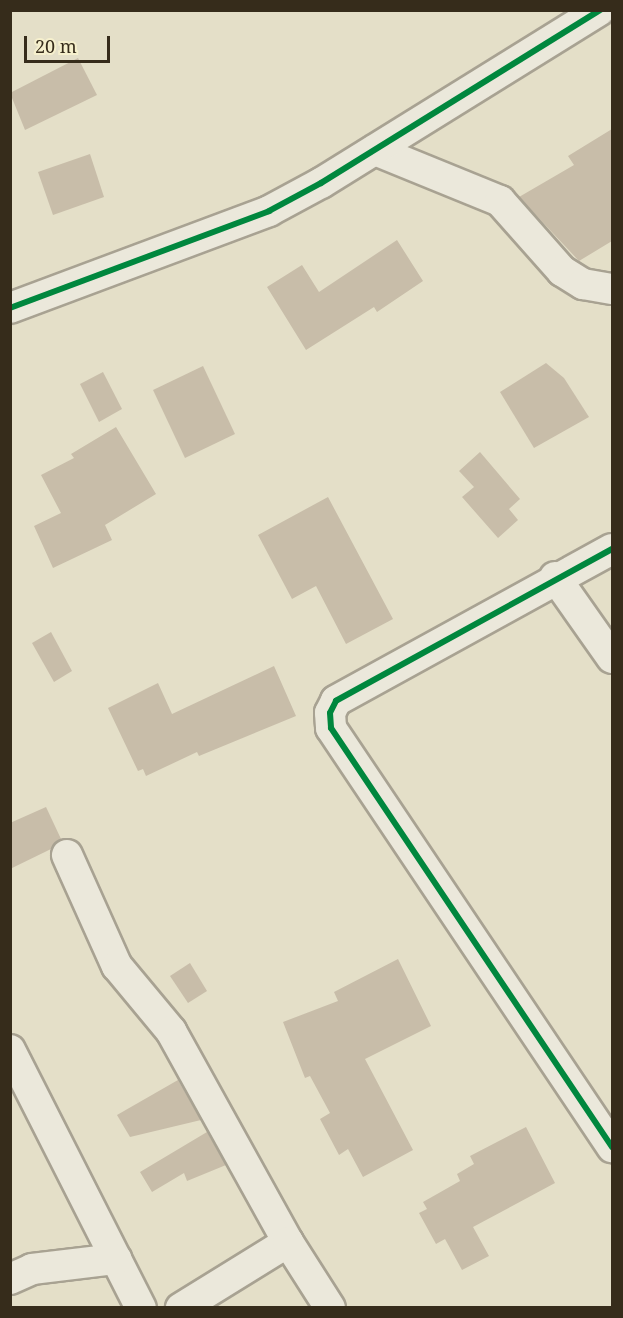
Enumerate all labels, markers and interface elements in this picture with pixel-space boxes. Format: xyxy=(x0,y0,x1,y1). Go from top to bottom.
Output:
scale bar xyxy=(27,24,112,62)
text: 20 m xyxy=(35,34,77,58)

